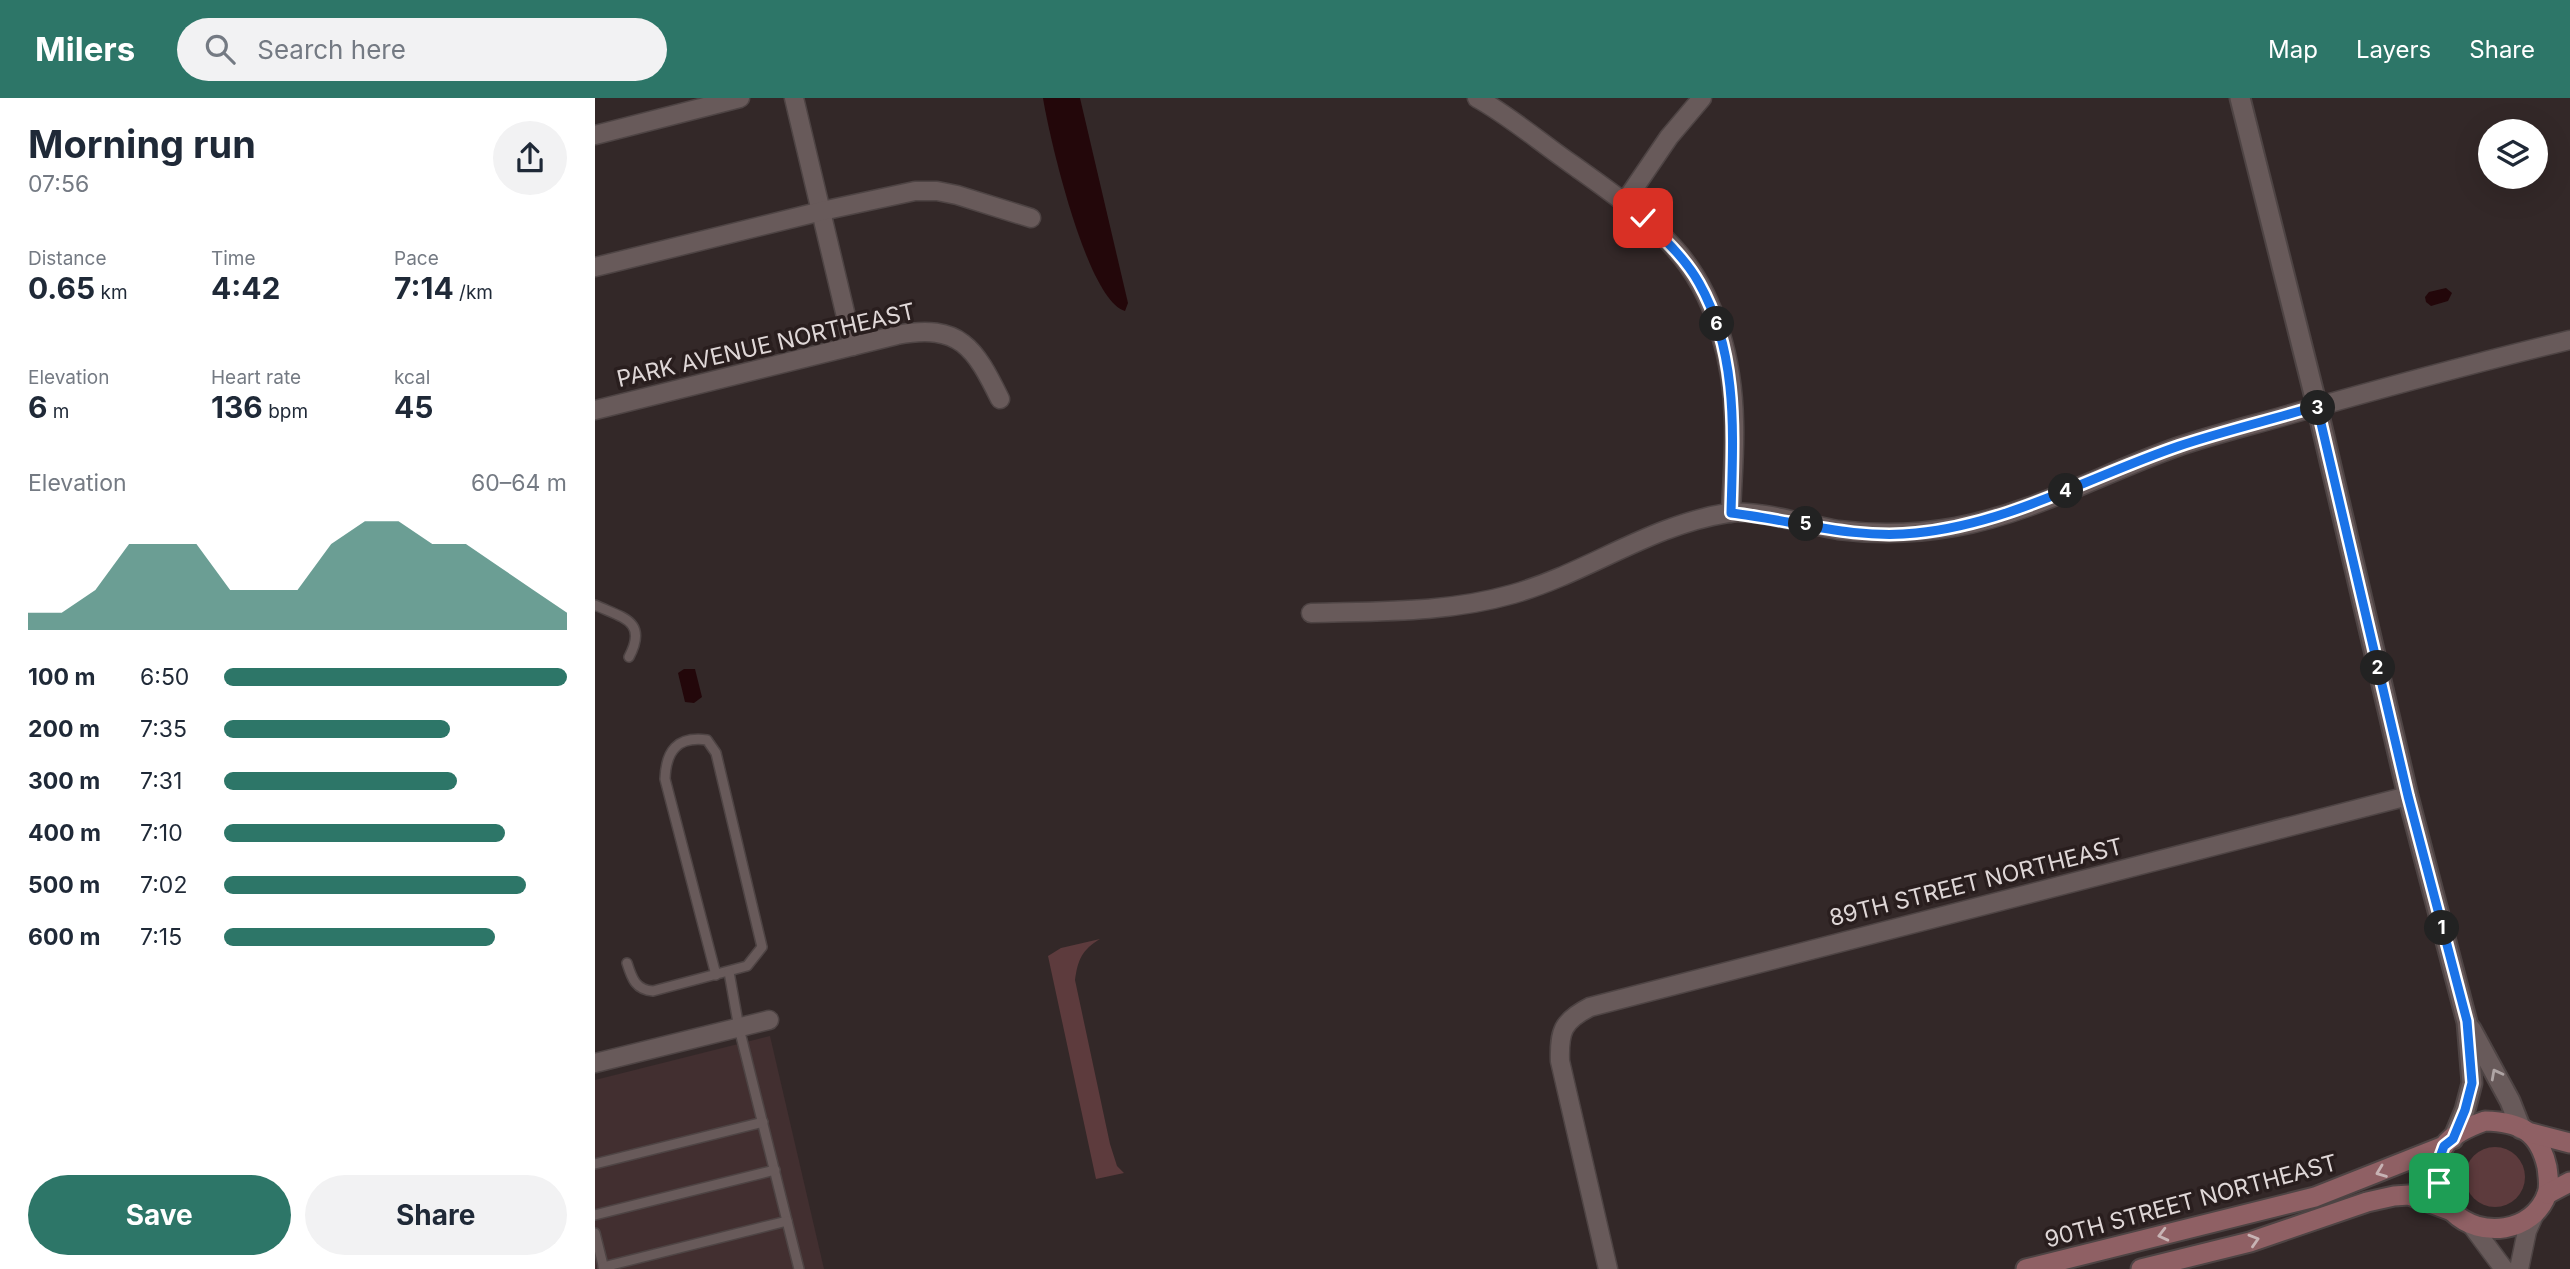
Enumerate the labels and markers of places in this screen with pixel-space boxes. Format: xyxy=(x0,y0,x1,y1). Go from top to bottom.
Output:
pin xyxy=(1613,188,1673,248)
pin: 6 xyxy=(1699,306,1735,342)
pin: 3 xyxy=(2301,390,2335,426)
pin: 4 xyxy=(2049,474,2083,508)
pin: 5 xyxy=(1789,506,1823,542)
pin: 2 xyxy=(2361,650,2395,686)
pin: 1 xyxy=(2424,910,2459,946)
pin xyxy=(2409,1153,2469,1213)

